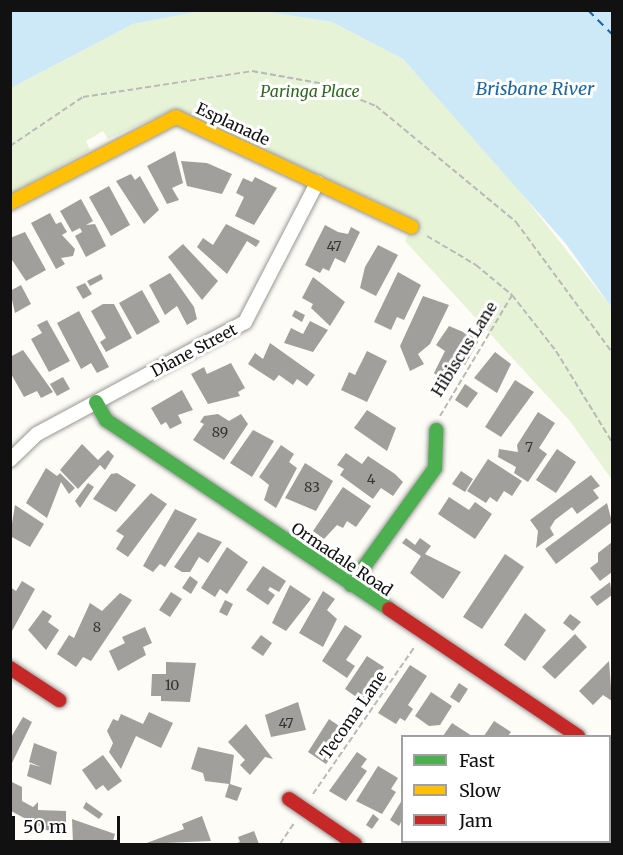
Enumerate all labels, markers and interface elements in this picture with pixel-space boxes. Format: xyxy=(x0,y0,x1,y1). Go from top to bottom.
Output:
water label: Brisbane River xyxy=(476,78,594,100)
park label: Paringa Place xyxy=(260,81,360,101)
street label: Esplanade xyxy=(193,99,273,149)
house number: 47 xyxy=(326,238,342,254)
street label: Hibiscus Lane xyxy=(427,298,501,400)
street label: Diane Street xyxy=(148,319,240,381)
house number: 89 xyxy=(212,424,228,440)
house number: 7 xyxy=(525,439,533,455)
house number: 4 xyxy=(367,471,375,487)
house number: 83 xyxy=(304,479,320,495)
street label: Ormadale Road xyxy=(288,518,396,600)
house number: 8 xyxy=(93,619,101,635)
street label: Tecoma Lane xyxy=(316,667,390,763)
house number: 10 xyxy=(165,677,179,693)
house number: 47 xyxy=(278,715,294,731)
legend xyxy=(401,735,611,843)
text: Fast xyxy=(459,749,495,772)
text: Slow xyxy=(459,779,501,802)
scale bar xyxy=(15,804,123,842)
text: Jam xyxy=(459,809,493,832)
text: 50 m xyxy=(23,815,67,838)

